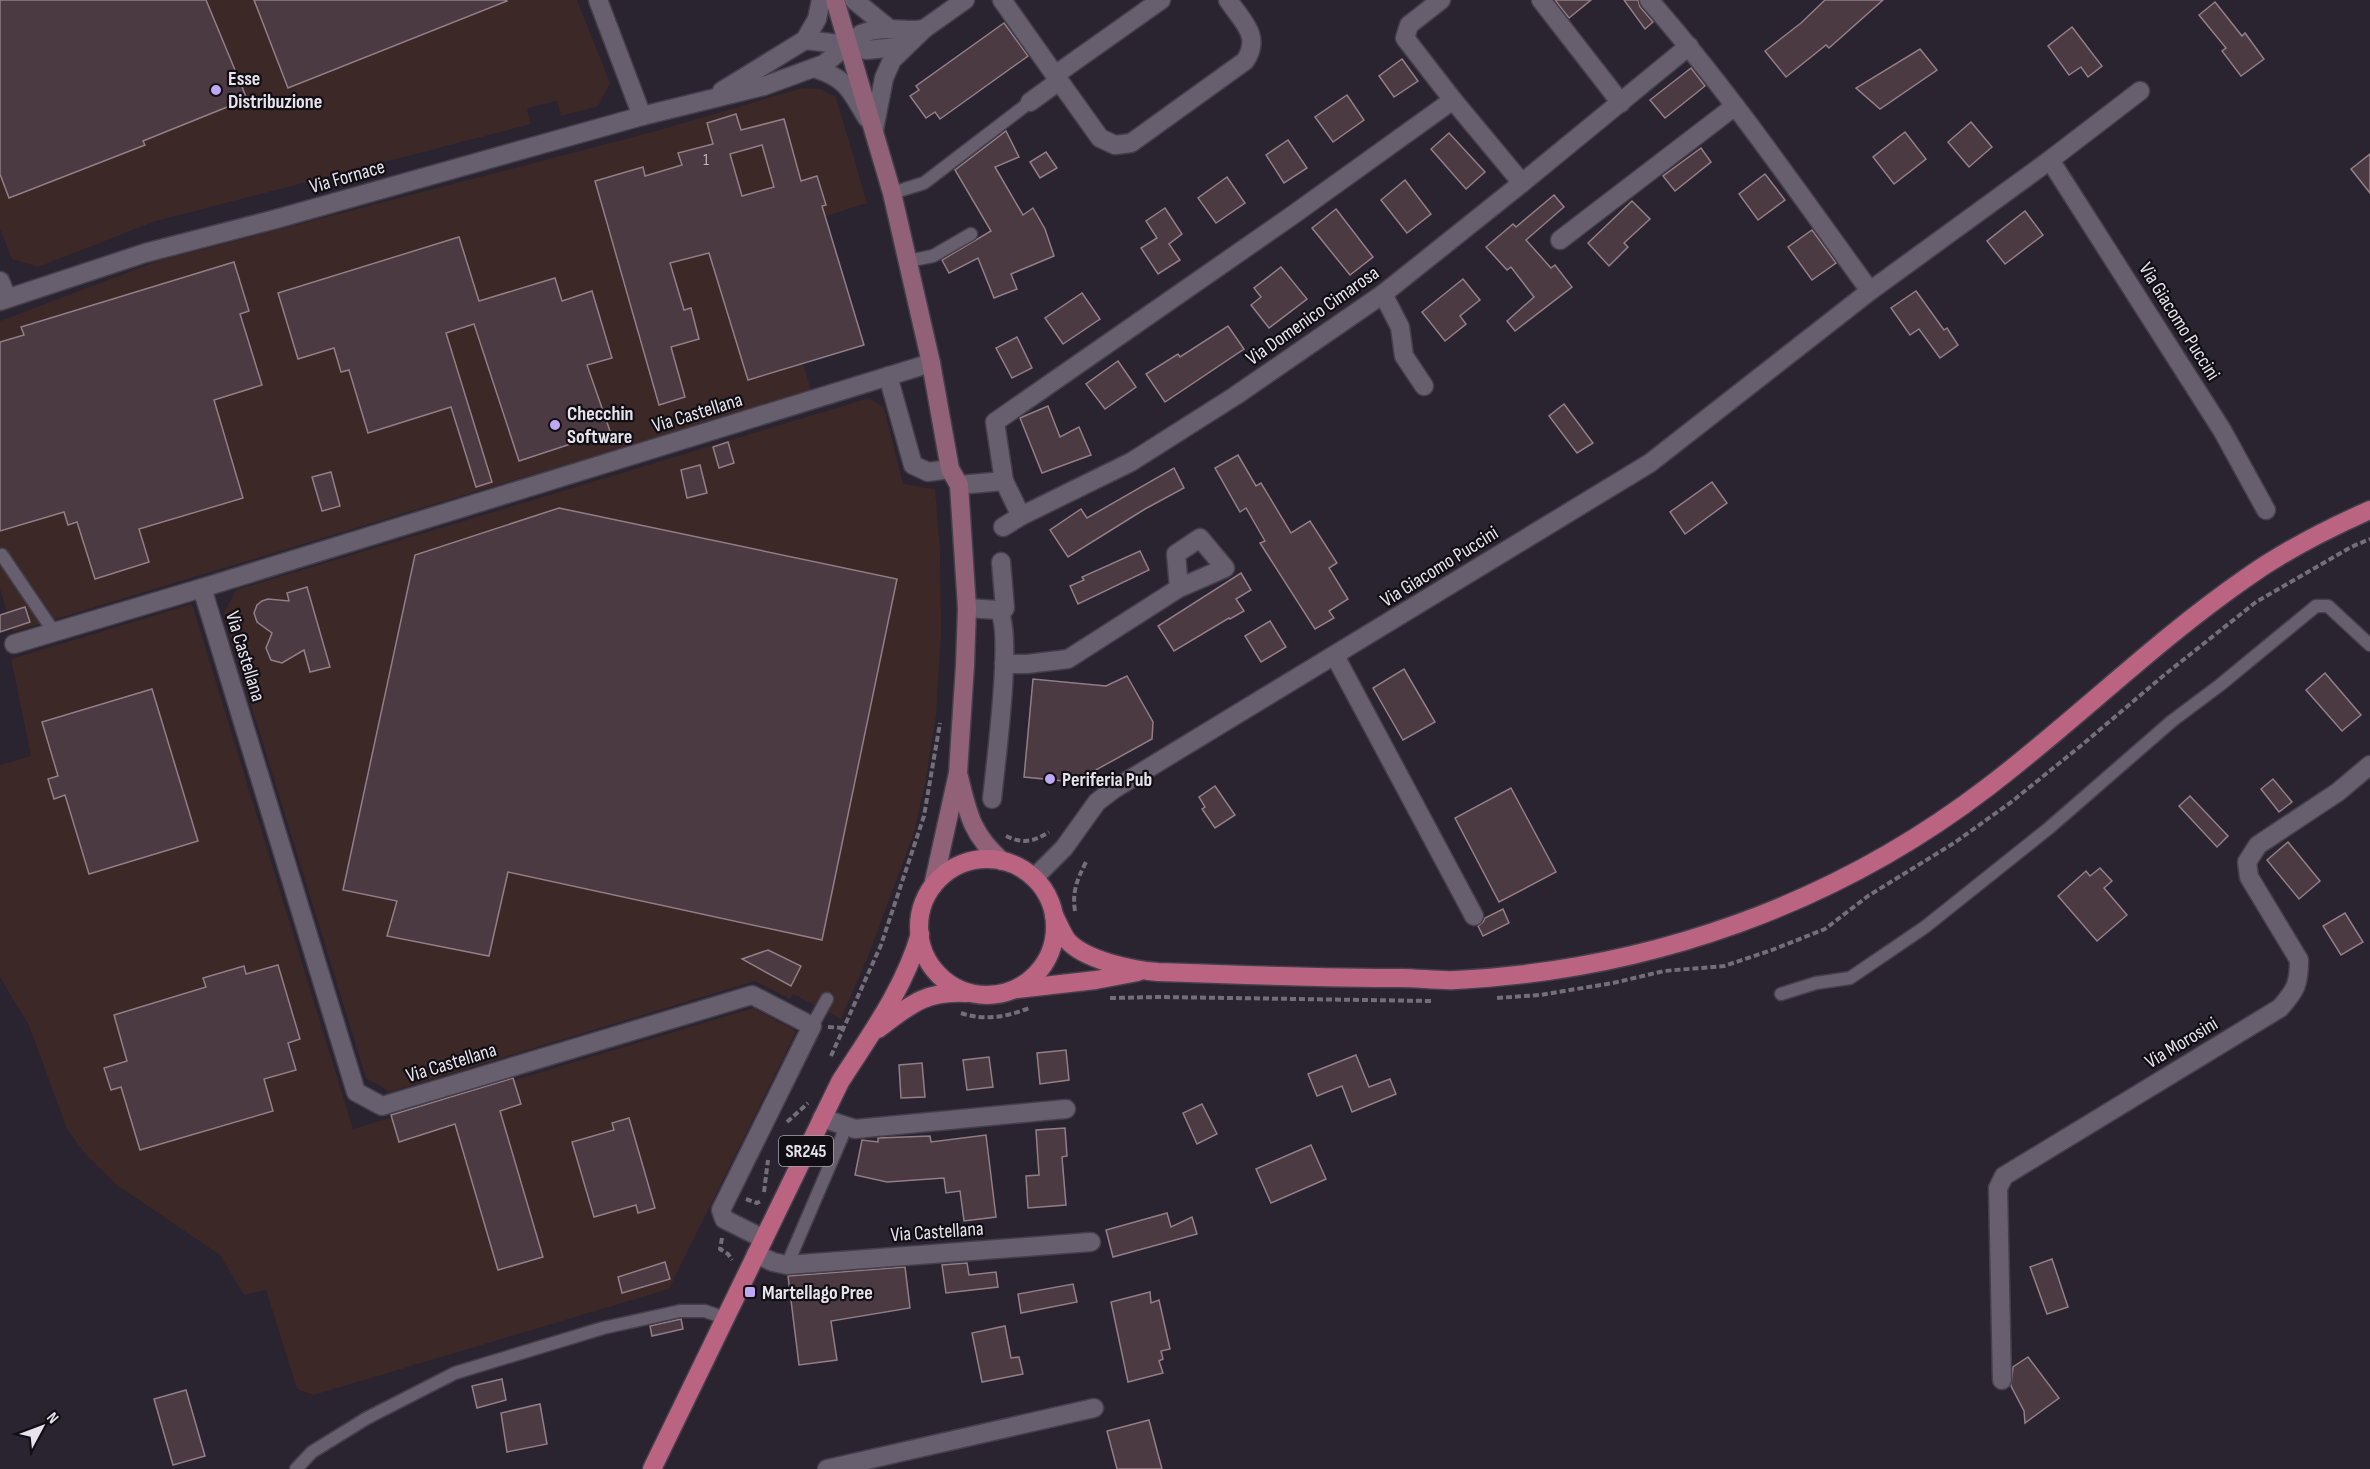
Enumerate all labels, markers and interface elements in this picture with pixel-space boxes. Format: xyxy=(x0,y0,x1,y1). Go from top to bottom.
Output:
place label: Esse Distribuzione xyxy=(228,67,322,114)
marker: Esse Distribuzione xyxy=(209,83,223,97)
house number: 1 xyxy=(703,151,709,170)
street label: Via Fornace xyxy=(307,155,388,199)
street label: Via Giacomo Puccini xyxy=(2133,258,2225,385)
street label: Via Domenico Cimarosa xyxy=(1241,261,1384,371)
street label: Via Castellana xyxy=(649,388,745,438)
place label: Checchin Software xyxy=(567,402,633,449)
marker: Checchin Software xyxy=(548,418,562,432)
street label: Via Giacomo Puccini xyxy=(1376,521,1503,613)
street label: Via Castellana xyxy=(220,608,270,704)
place label: Periferia Pub xyxy=(1062,768,1152,792)
marker: Periferia Pub xyxy=(1043,772,1057,786)
street label: Via Morosini xyxy=(2141,1012,2222,1074)
street label: Via Castellana xyxy=(403,1038,499,1088)
road number: SR245 xyxy=(779,1136,833,1166)
street label: Via Castellana xyxy=(890,1217,984,1247)
place label: Martellago Pree xyxy=(762,1281,873,1305)
marker: Martellago Pree xyxy=(743,1285,757,1299)
north arrow xyxy=(12,1397,72,1457)
text: N xyxy=(42,1409,62,1428)

